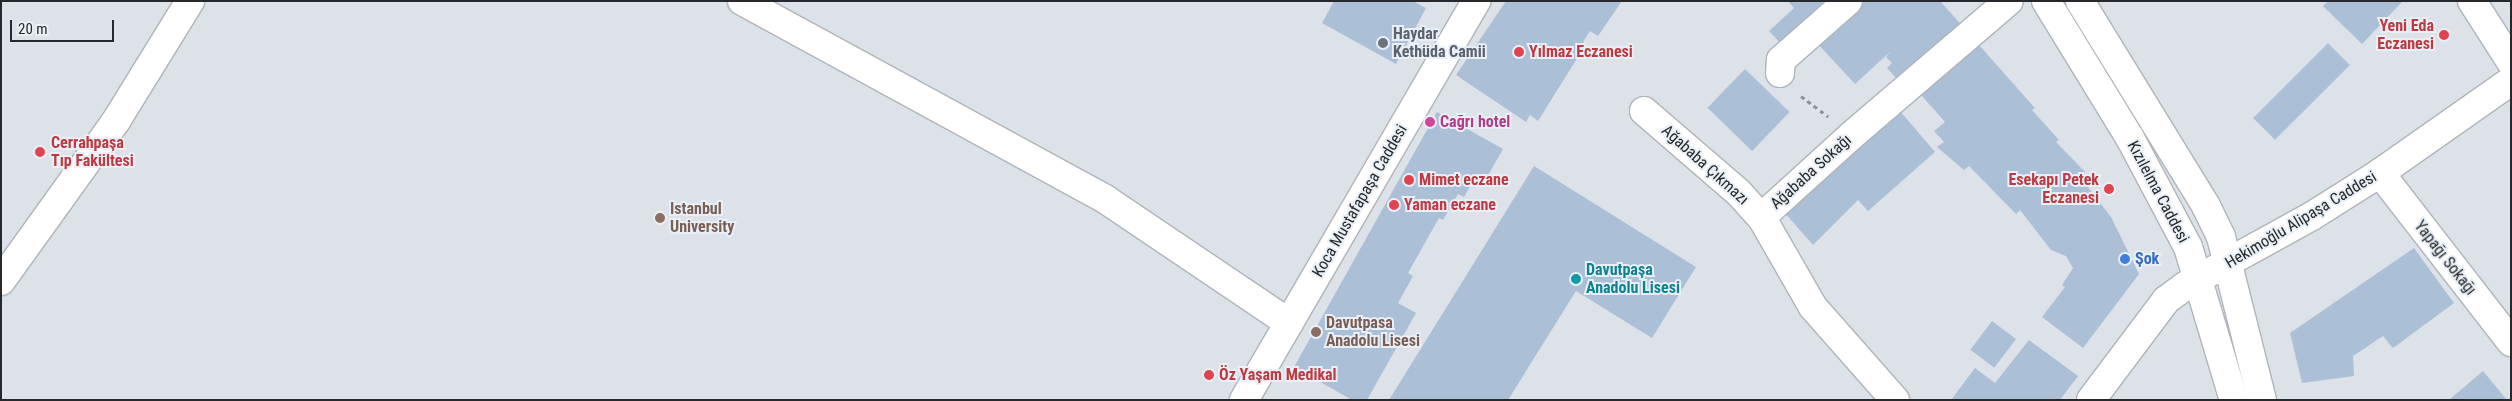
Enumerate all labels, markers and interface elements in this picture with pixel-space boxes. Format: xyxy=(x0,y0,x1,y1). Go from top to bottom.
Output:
scale bar xyxy=(12,10,116,42)
place label: Yeni Eda Eczanesi xyxy=(2377,16,2434,54)
text: 20 m xyxy=(18,20,48,38)
place label: Haydar Kethüda Camii xyxy=(1393,24,1486,62)
marker: Yeni Eda Eczanesi xyxy=(2438,29,2450,41)
marker: Haydar Kethüda Camii xyxy=(1377,37,1389,49)
place label: Yılmaz Eczanesi xyxy=(1529,42,1633,62)
marker: Yılmaz Eczanesi xyxy=(1513,46,1525,58)
place label: Cağrı hotel xyxy=(1440,112,1510,132)
marker: Cağrı hotel xyxy=(1424,116,1436,128)
street label: Koca Mustafapaşa Caddesi xyxy=(1308,121,1412,281)
street label: Ağababa Çıkmazı xyxy=(1658,121,1752,209)
street label: Ağababa Sokağı xyxy=(1767,131,1855,213)
place label: Cerrahpaşa Tıp Fakültesi xyxy=(51,133,134,171)
street label: Kızılelma Caddesi xyxy=(2123,138,2193,246)
marker: Cerrahpaşa Tıp Fakültesi xyxy=(33,145,47,159)
street label: Hekimoğlu Alipaşa Caddesi xyxy=(2222,167,2380,273)
place label: Mimet eczane xyxy=(1419,170,1509,190)
place label: Esekapı Petek Eczanesi xyxy=(2008,170,2099,208)
marker: Mimet eczane xyxy=(1403,174,1415,186)
marker: Esekapı Petek Eczanesi xyxy=(2103,183,2115,195)
place label: Yaman eczane xyxy=(1404,195,1496,215)
place label: Istanbul University xyxy=(670,199,734,237)
marker: Yaman eczane xyxy=(1388,199,1400,211)
marker: Istanbul University xyxy=(654,212,666,224)
street label: Yapağı Sokağı xyxy=(2410,217,2480,299)
place label: Şok xyxy=(2135,249,2159,269)
marker: Şok xyxy=(2119,253,2131,265)
place label: Davutpaşa Anadolu Lisesi xyxy=(1586,260,1680,298)
marker: Davutpaşa Anadolu Lisesi xyxy=(1570,273,1582,285)
place label: Davutpasa Anadolu Lisesi xyxy=(1326,313,1420,351)
marker: Davutpasa Anadolu Lisesi xyxy=(1310,326,1322,338)
place label: Öz Yaşam Medikal xyxy=(1219,365,1337,385)
marker: Öz Yaşam Medikal xyxy=(1203,369,1215,381)

